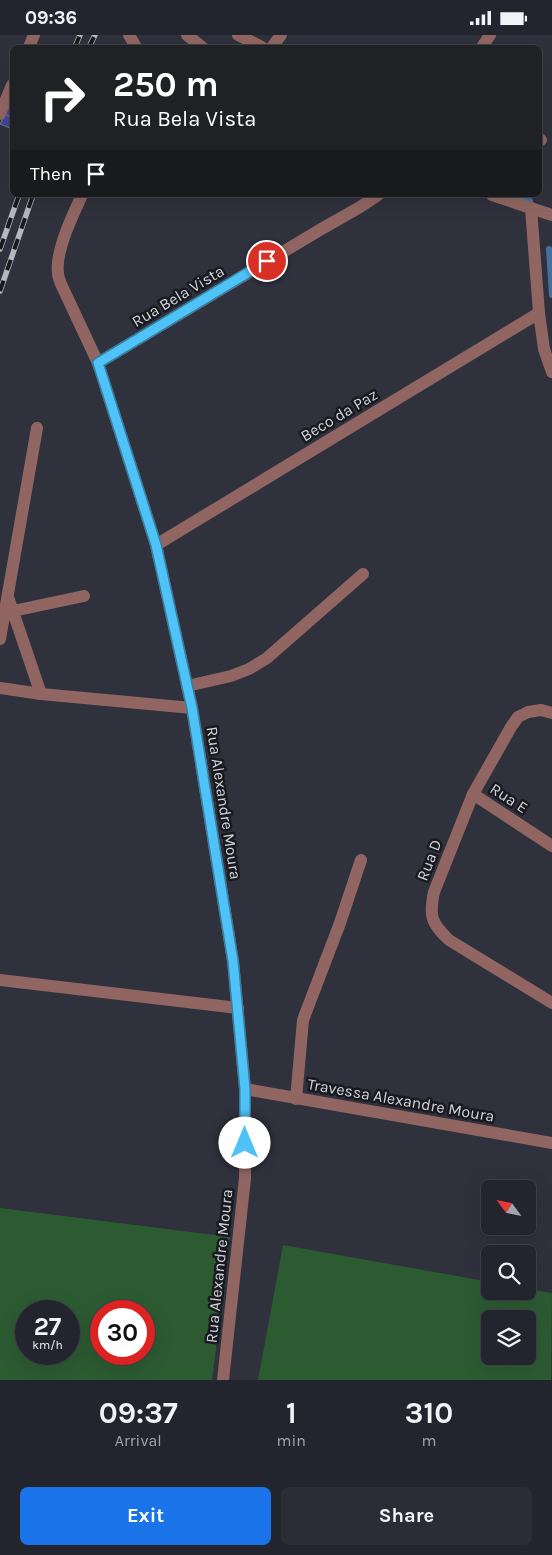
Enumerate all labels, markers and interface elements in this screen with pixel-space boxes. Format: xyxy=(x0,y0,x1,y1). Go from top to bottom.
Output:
text: 09:36 xyxy=(25,7,77,29)
text: 250 m xyxy=(113,64,219,105)
icon: right xyxy=(30,65,95,130)
text: Rua Bela Vista xyxy=(113,106,256,132)
icon: arrive xyxy=(82,160,110,188)
text: Then xyxy=(30,163,72,185)
pin xyxy=(246,240,288,282)
icon: arrive xyxy=(253,247,281,275)
street label: Rua Bela Vista xyxy=(128,261,228,331)
street label: Beco da Paz xyxy=(297,385,381,445)
street label: Rua Alexandre Moura xyxy=(203,725,245,881)
street label: Rua E xyxy=(487,779,531,817)
street label: Rua D xyxy=(412,837,446,883)
street label: Travessa Alexandre Moura xyxy=(306,1074,496,1126)
position arrow xyxy=(218,1116,270,1168)
north arrow xyxy=(481,1180,536,1235)
map controls xyxy=(481,1180,536,1365)
street label: Rua Alexandre Moura xyxy=(201,1188,237,1344)
button: search xyxy=(481,1245,536,1300)
speed limit sign: 30 xyxy=(90,1300,155,1365)
button: layers xyxy=(481,1310,536,1365)
text: 27 xyxy=(34,1312,61,1341)
text: km/h xyxy=(32,1338,63,1352)
text: 09:37 xyxy=(99,1395,178,1431)
text: 1 xyxy=(286,1395,297,1431)
text: 310 xyxy=(405,1395,453,1431)
text: Arrival xyxy=(115,1431,162,1450)
text: min xyxy=(277,1431,306,1450)
text: m xyxy=(421,1431,436,1450)
button: Exit xyxy=(20,1487,271,1545)
button: Share xyxy=(281,1487,532,1545)

